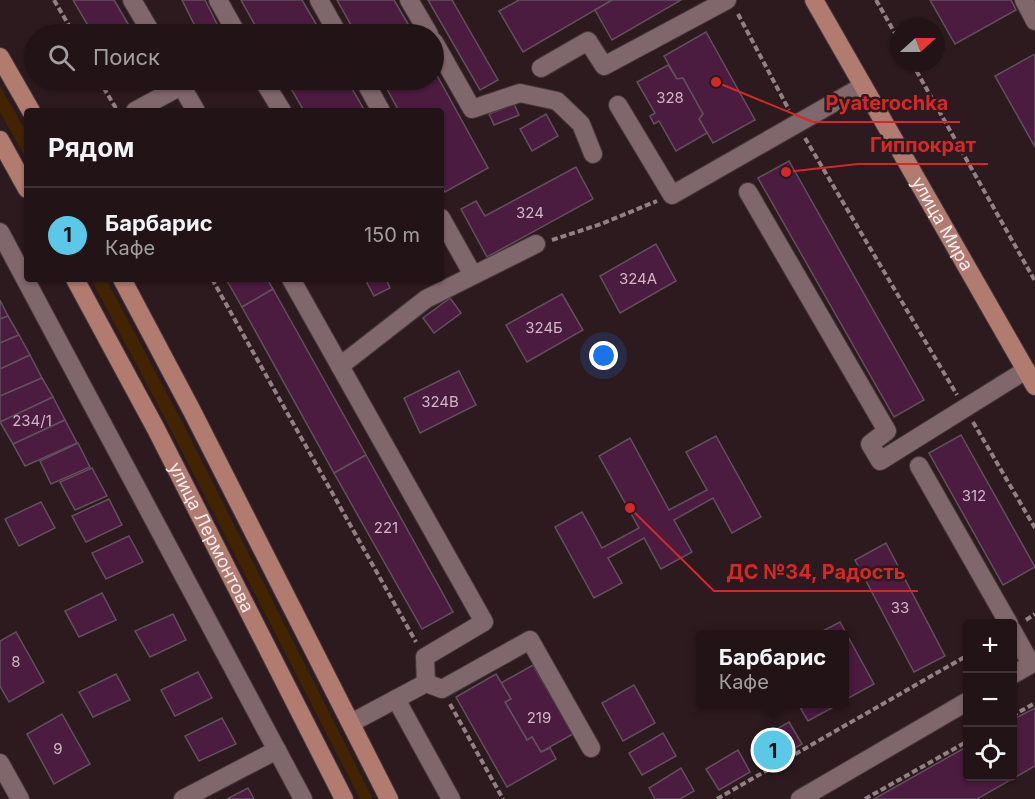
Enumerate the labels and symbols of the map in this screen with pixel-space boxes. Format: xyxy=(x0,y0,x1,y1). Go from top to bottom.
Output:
north arrow xyxy=(891,18,945,72)
callout: Pyaterochka xyxy=(813,84,960,122)
house number: 328 xyxy=(656,88,684,107)
text: Pyaterochka xyxy=(826,91,948,115)
callout: Гиппократ xyxy=(858,126,988,164)
text: Гиппократ xyxy=(870,133,976,157)
street label: улица Мира xyxy=(908,173,978,274)
house number: 324 xyxy=(516,203,544,222)
house number: 324А xyxy=(619,269,657,288)
house number: 324Б xyxy=(525,318,563,337)
your location xyxy=(589,341,618,370)
house number: 324В xyxy=(421,392,459,411)
house number: 234/1 xyxy=(12,411,52,430)
street label: улица Лермонтова xyxy=(165,458,258,616)
house number: 312 xyxy=(962,486,986,505)
house number: 221 xyxy=(374,518,398,537)
callout: ДС №34, Радость xyxy=(714,553,918,591)
text: ДС №34, Радость xyxy=(726,560,906,584)
house number: 33 xyxy=(891,598,909,617)
house number: 8 xyxy=(11,652,21,671)
house number: 219 xyxy=(527,708,551,727)
pin: 1 xyxy=(754,728,792,772)
house number: 9 xyxy=(53,739,63,758)

